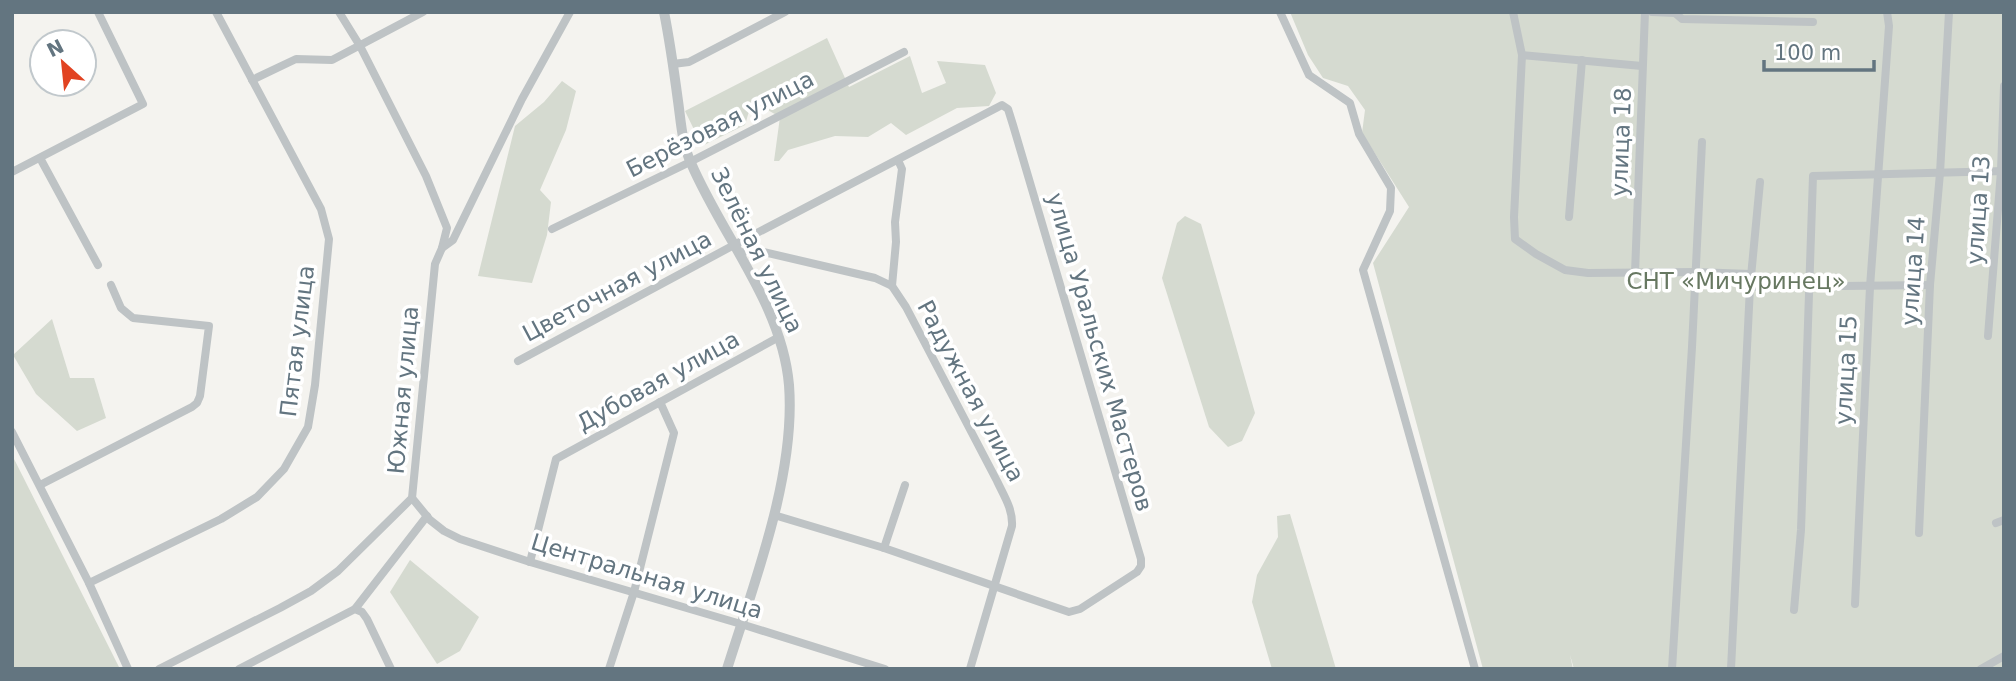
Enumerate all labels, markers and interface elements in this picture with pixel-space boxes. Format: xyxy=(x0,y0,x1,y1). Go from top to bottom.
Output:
north arrow xyxy=(28,28,98,98)
scale bar xyxy=(1764,28,1874,72)
text: N xyxy=(43,34,67,61)
text: 100 m xyxy=(1774,41,1841,65)
street label: Берёзовая улица xyxy=(622,65,818,183)
street label: улица 18 xyxy=(1606,87,1636,197)
street label: улица 13 xyxy=(1961,154,1995,266)
street label: Зелёная улица xyxy=(706,163,808,337)
street label: улица Уральских Мастеров xyxy=(1042,190,1158,514)
street label: улица 14 xyxy=(1896,215,1930,327)
street label: Цветочная улица xyxy=(518,225,716,347)
street label: Пятая улица xyxy=(275,264,319,418)
park label: СНТ «Мичуринец» xyxy=(1626,268,1846,294)
street label: Радужная улица xyxy=(912,296,1030,486)
street label: Южная улица xyxy=(383,305,423,475)
street label: улица 15 xyxy=(1830,315,1862,425)
street label: Дубовая улица xyxy=(572,326,744,436)
street label: Центральная улица xyxy=(528,528,766,624)

